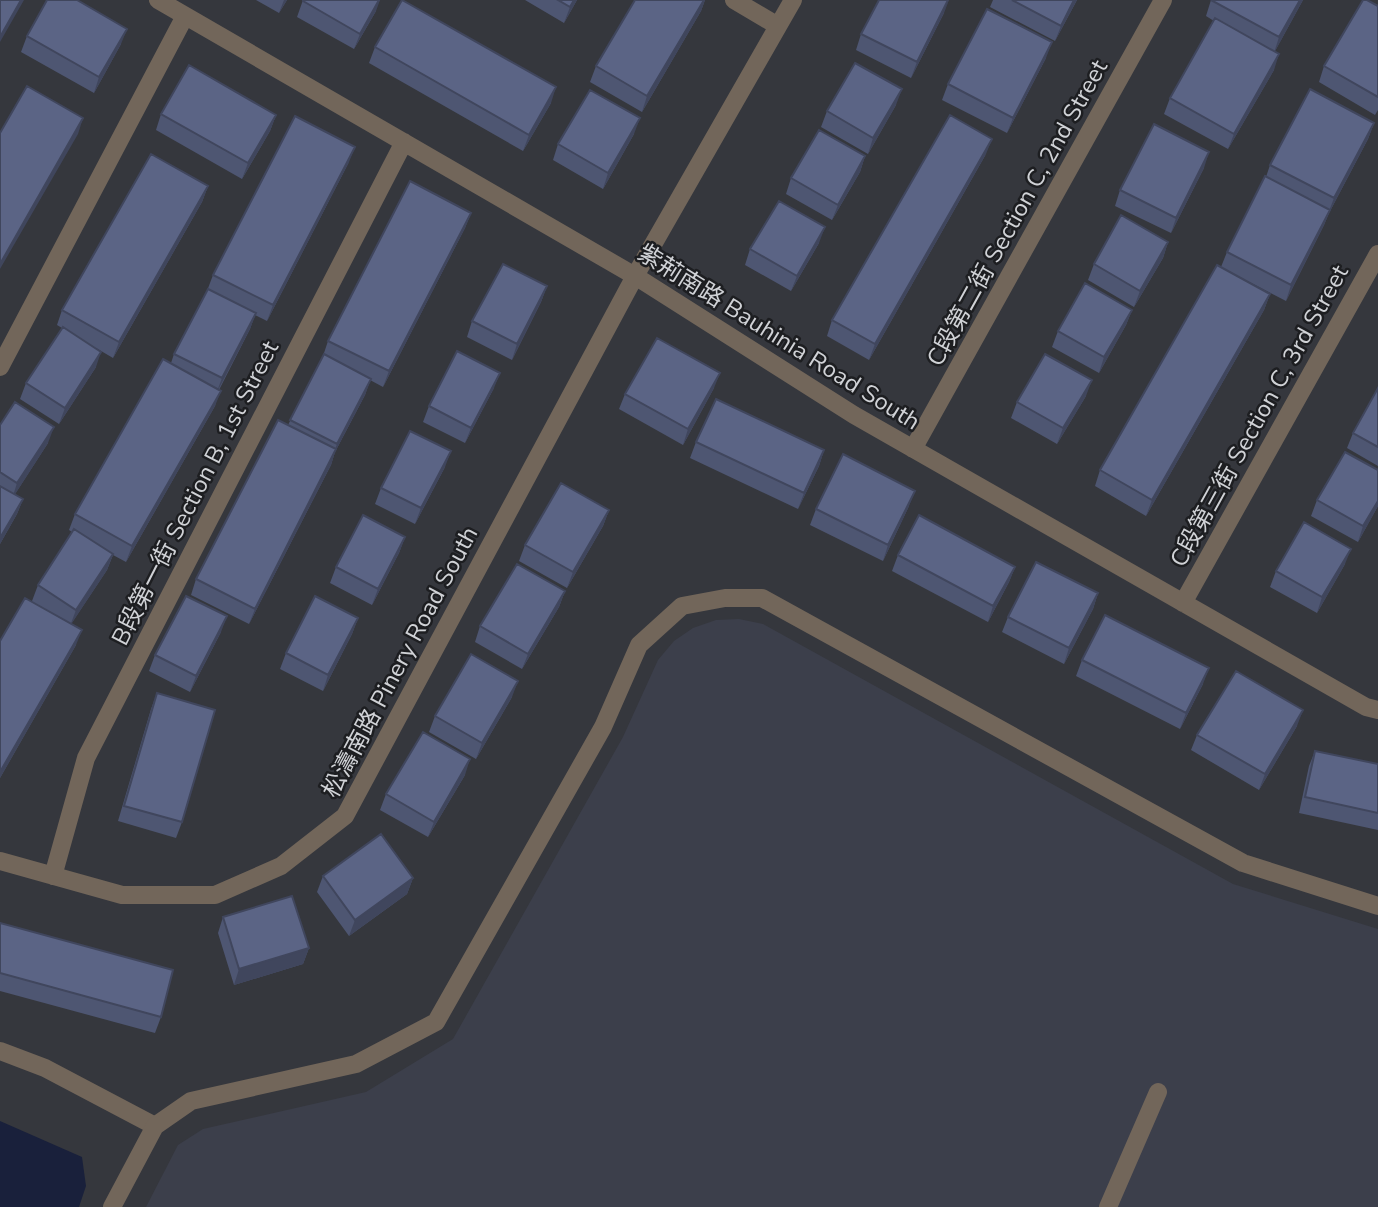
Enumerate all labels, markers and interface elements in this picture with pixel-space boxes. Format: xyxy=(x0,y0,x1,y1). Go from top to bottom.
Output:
street label: C段第二街 Section C, 2nd Street xyxy=(919,54,1115,372)
street label: 紫荊南路 Bauhinia Road South xyxy=(632,237,926,437)
street label: C段第三街 Section C, 3rd Street xyxy=(1162,259,1356,573)
street label: B段第一街 Section B, 1st Street xyxy=(104,335,286,651)
street label: 松濤南路 Pinery Road South xyxy=(315,521,485,803)

